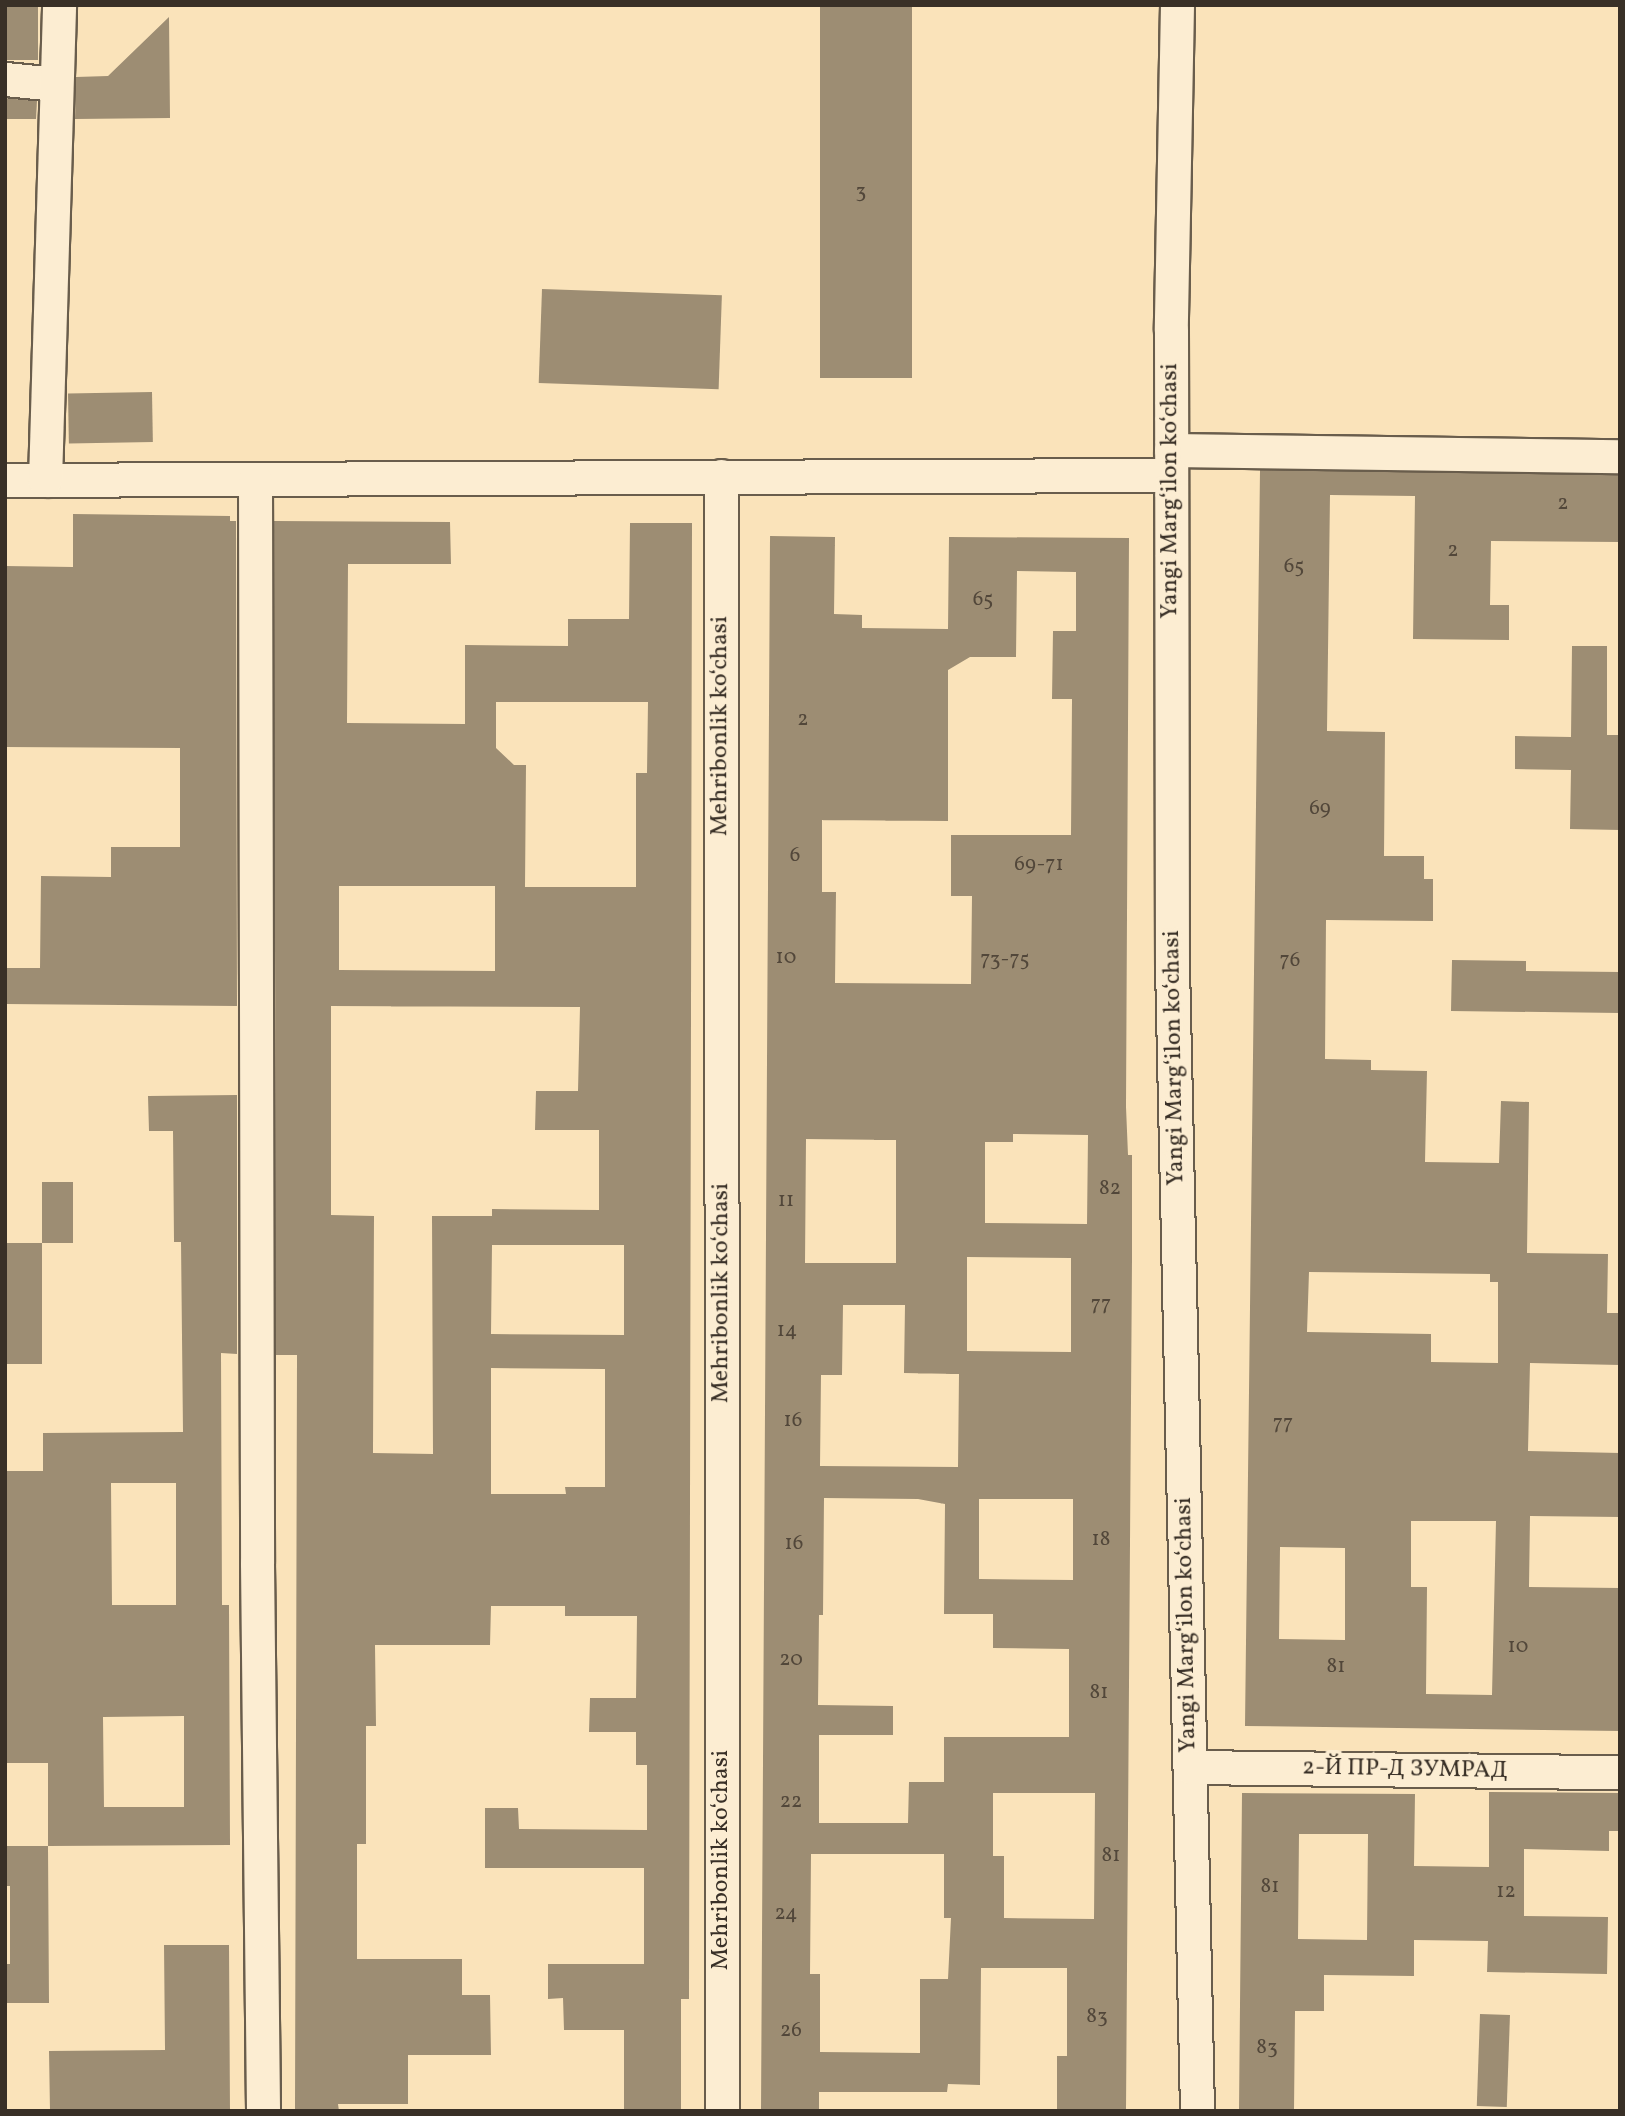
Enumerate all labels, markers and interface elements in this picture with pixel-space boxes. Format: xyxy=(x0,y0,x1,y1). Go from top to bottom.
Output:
house number: 3 xyxy=(856,179,866,205)
street label: Yangi Margʻilon koʻchasi xyxy=(1157,363,1185,619)
house number: 2 xyxy=(1557,491,1569,517)
house number: 2 xyxy=(1447,538,1459,564)
house number: 65 xyxy=(1284,554,1304,580)
house number: 65 xyxy=(973,587,993,613)
street label: Mehribonlik koʻchasi xyxy=(707,616,735,836)
house number: 2 xyxy=(797,707,809,733)
house number: 69 xyxy=(1309,796,1331,822)
house number: 6 xyxy=(790,843,800,869)
house number: 69-71 xyxy=(1014,852,1064,878)
street label: Yangi Margʻilon koʻchasi xyxy=(1158,930,1192,1186)
house number: 10 xyxy=(776,945,796,971)
house number: 73-75 xyxy=(980,947,1030,973)
house number: 76 xyxy=(1280,948,1300,974)
house number: 82 xyxy=(1099,1176,1121,1202)
street label: Mehribonlik koʻchasi xyxy=(708,1183,736,1403)
house number: 11 xyxy=(778,1188,794,1214)
house number: 77 xyxy=(1091,1292,1111,1318)
house number: 14 xyxy=(777,1318,797,1344)
house number: 16 xyxy=(784,1408,802,1434)
house number: 77 xyxy=(1273,1411,1293,1437)
street label: Yangi Margʻilon koʻchasi xyxy=(1170,1497,1204,1753)
house number: 18 xyxy=(1092,1527,1110,1553)
house number: 16 xyxy=(785,1531,803,1557)
house number: 10 xyxy=(1508,1634,1528,1660)
house number: 20 xyxy=(779,1647,803,1673)
house number: 81 xyxy=(1327,1654,1345,1680)
house number: 81 xyxy=(1090,1680,1108,1706)
street label: Mehribonlik koʻchasi xyxy=(708,1750,736,1970)
street label: 2-Й ПР-Д ЗУМРАД xyxy=(1302,1754,1508,1786)
house number: 22 xyxy=(780,1789,802,1815)
house number: 81 xyxy=(1102,1843,1120,1869)
house number: 81 xyxy=(1261,1874,1279,1900)
house number: 12 xyxy=(1496,1879,1516,1905)
house number: 24 xyxy=(774,1901,798,1927)
house number: 83 xyxy=(1086,2004,1108,2030)
house number: 26 xyxy=(780,2018,802,2044)
house number: 83 xyxy=(1256,2035,1278,2061)

